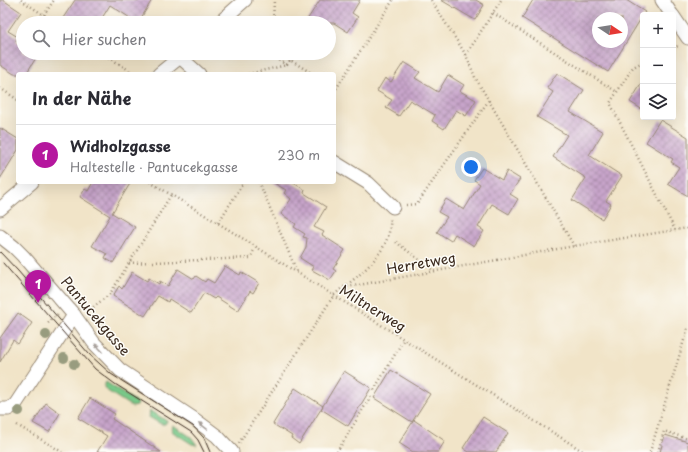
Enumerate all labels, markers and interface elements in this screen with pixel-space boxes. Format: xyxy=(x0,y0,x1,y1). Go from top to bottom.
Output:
north arrow xyxy=(592,12,628,48)
map controls xyxy=(640,12,676,120)
button: + xyxy=(640,12,676,48)
search box xyxy=(16,16,336,60)
icon: search xyxy=(30,27,52,49)
text: Hier suchen xyxy=(62,27,147,50)
button: − xyxy=(640,48,676,84)
button: layers xyxy=(640,84,676,120)
text: In der Nähe xyxy=(32,85,131,111)
text: Widholzgasse xyxy=(70,134,171,157)
text: 1 xyxy=(42,145,48,164)
text: 230 m xyxy=(278,145,320,164)
text: Haltestelle · Pantucekgasse xyxy=(70,157,238,176)
your location xyxy=(461,157,481,177)
street label: Herretweg xyxy=(385,247,457,279)
pin: 1 xyxy=(25,270,51,303)
street label: Pantucekgasse xyxy=(57,272,135,360)
street label: Miltnerweg xyxy=(336,279,410,337)
one-way arrow xyxy=(95,343,104,353)
one-way arrow xyxy=(198,421,209,430)

